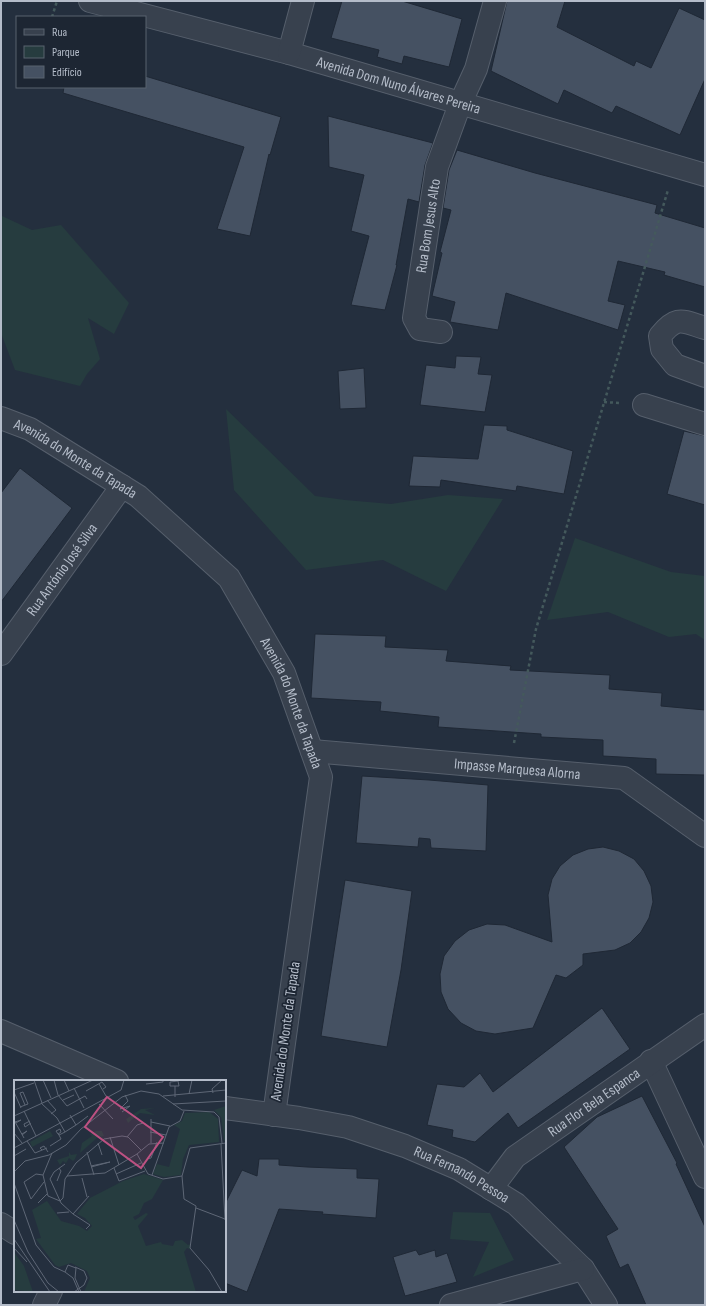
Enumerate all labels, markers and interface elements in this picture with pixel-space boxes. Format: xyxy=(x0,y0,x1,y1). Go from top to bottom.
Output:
legend xyxy=(16,16,146,88)
text: Rua xyxy=(52,25,68,40)
text: Parque xyxy=(52,45,80,60)
street label: Avenida Dom Nuno Álvares Pereira xyxy=(313,52,483,119)
text: Edifício xyxy=(52,65,82,80)
street label: Rua Bom Jesus Alto xyxy=(412,177,445,274)
street label: Avenida do Monte da Tapada xyxy=(10,414,140,503)
street label: Rua António José Silva xyxy=(22,520,102,620)
street label: Avenida do Monte da Tapada xyxy=(255,633,326,772)
street label: Impasse Marquesa Alorna xyxy=(453,754,581,784)
street label: Avenida do Monte da Tapada xyxy=(266,960,305,1103)
street label: Rua Flor Bela Espanca xyxy=(544,1064,644,1141)
inset map xyxy=(14,1080,226,1292)
street label: Rua Fernando Pessoa xyxy=(411,1142,513,1208)

